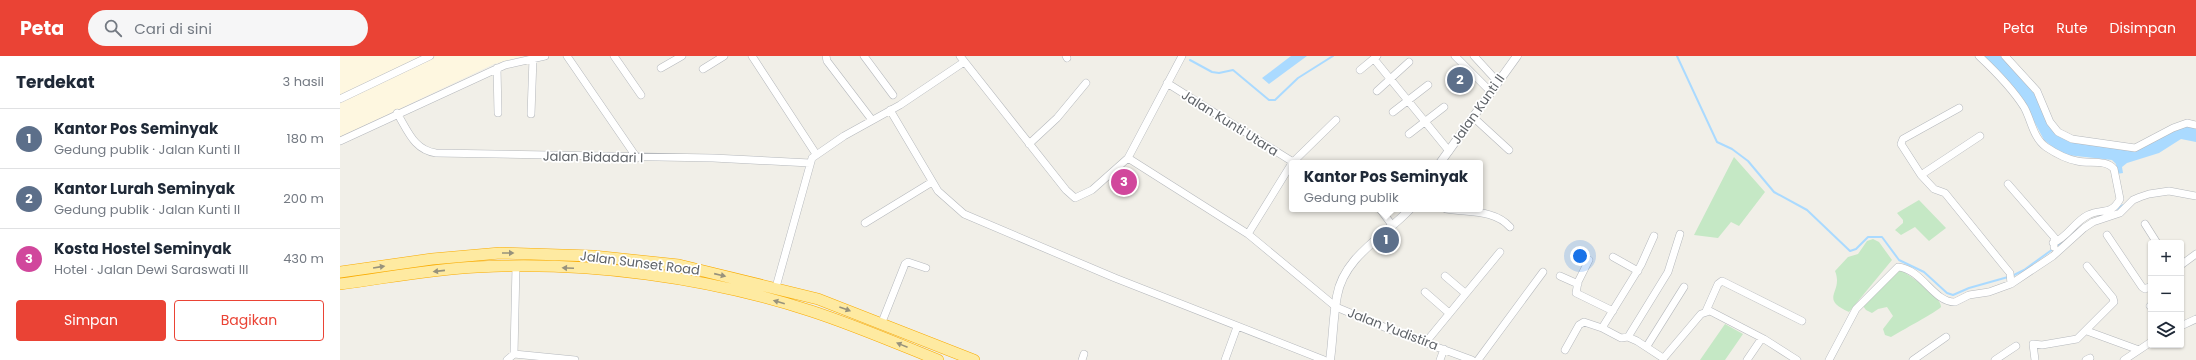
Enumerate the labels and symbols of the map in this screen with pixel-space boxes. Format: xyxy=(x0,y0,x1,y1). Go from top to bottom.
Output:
pin: 2 xyxy=(1447,65,1473,95)
street label: Jalan Kunti II xyxy=(1447,70,1509,148)
street label: Jalan Kunti Utara xyxy=(1178,85,1282,161)
street label: Jalan Bidadari I xyxy=(543,147,643,167)
pin: 3 xyxy=(1111,167,1137,197)
pin: 1 xyxy=(1373,225,1399,255)
street label: Jalan Sunset Road xyxy=(579,246,701,280)
your location xyxy=(1570,246,1590,266)
one-way arrow xyxy=(502,250,515,256)
one-way arrow xyxy=(372,264,385,270)
one-way arrow xyxy=(561,265,574,271)
one-way arrow xyxy=(433,267,445,274)
one-way arrow xyxy=(714,272,726,278)
one-way arrow xyxy=(773,299,785,305)
street label: Jalan Yudistira xyxy=(1345,303,1441,355)
one-way arrow xyxy=(840,306,852,312)
one-way arrow xyxy=(895,342,907,348)

